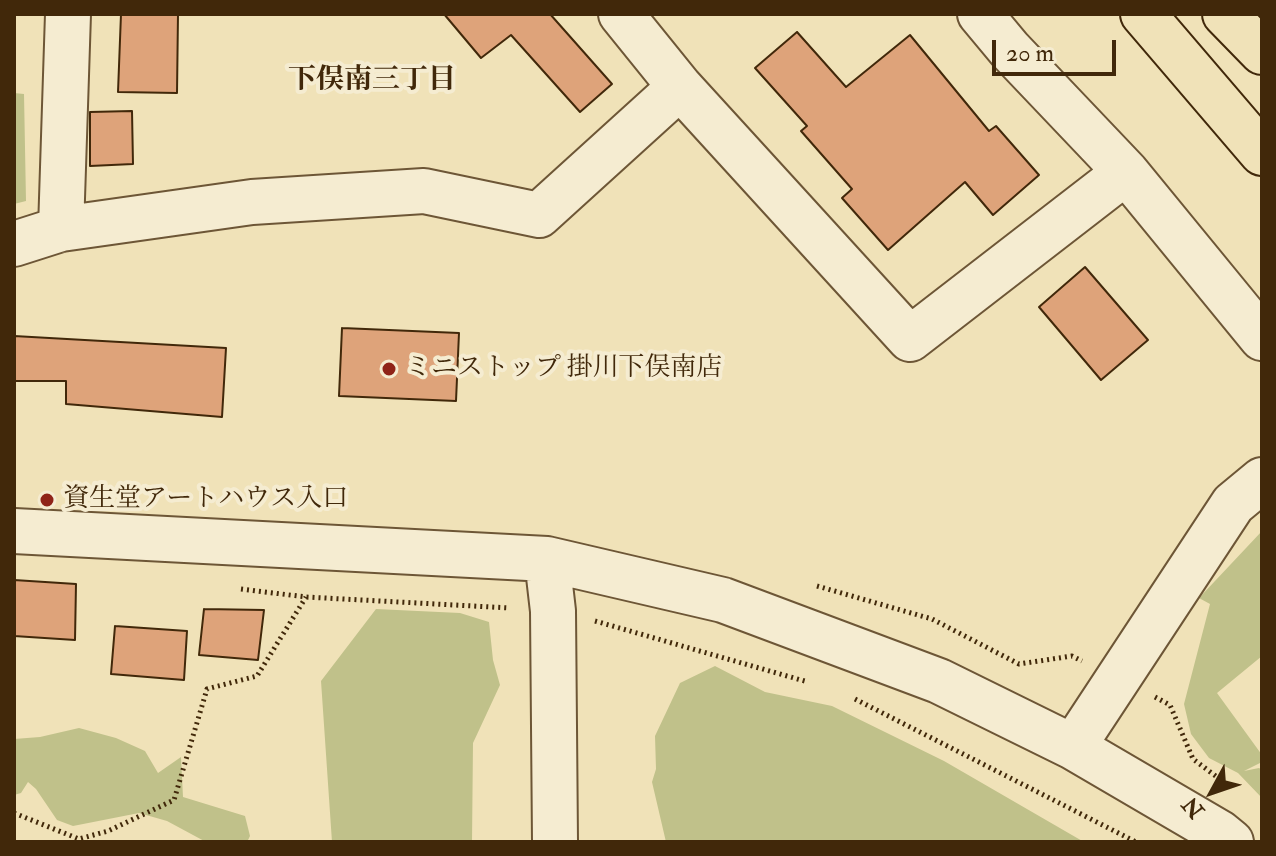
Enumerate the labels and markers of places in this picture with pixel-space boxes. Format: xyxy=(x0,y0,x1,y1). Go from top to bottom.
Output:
place label: ミニストップ 掛川下俣南店 xyxy=(405,353,722,385)
marker: ミニストップ 掛川下俣南店 xyxy=(380,360,398,378)
place label: 資生堂アートハウス入口 xyxy=(63,484,348,516)
marker: 資生堂アートハウス入口 xyxy=(38,491,56,509)

